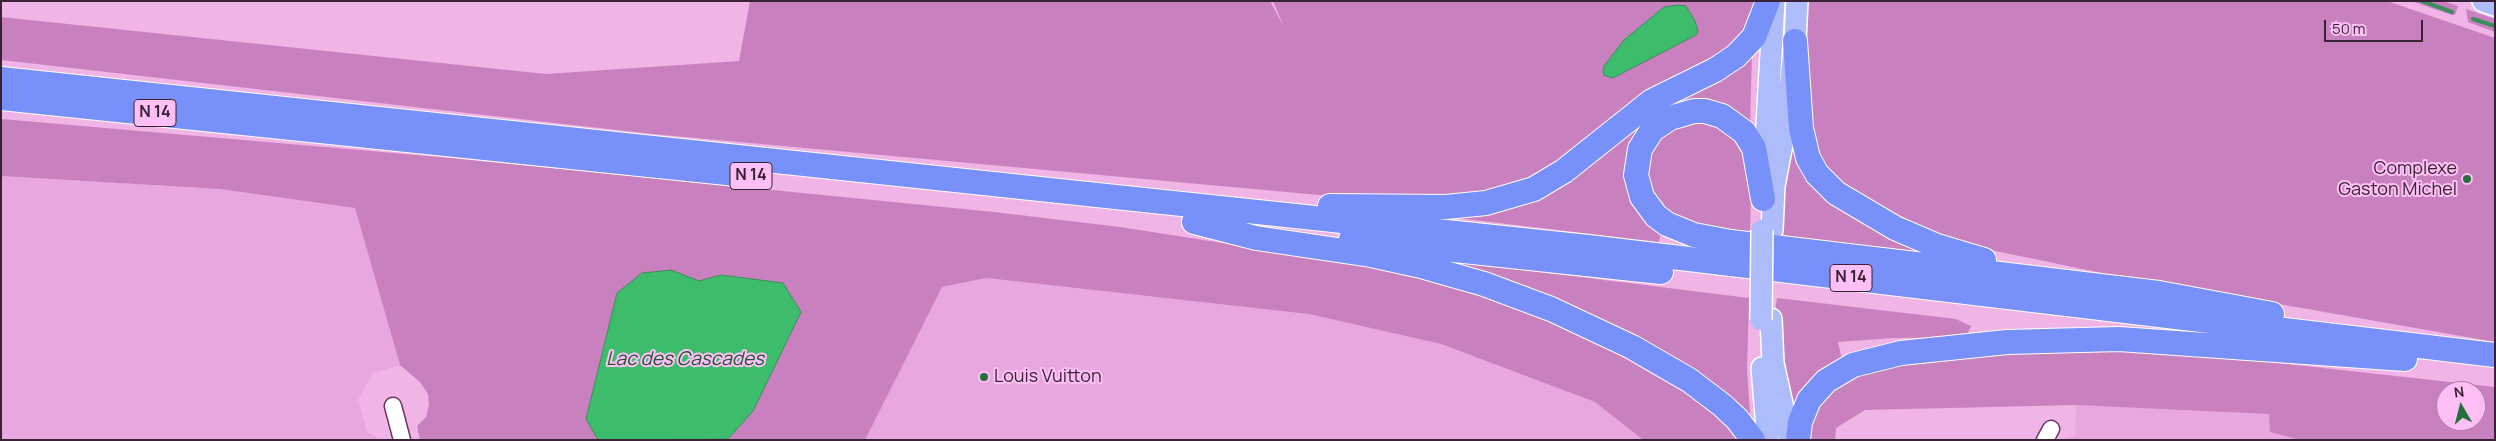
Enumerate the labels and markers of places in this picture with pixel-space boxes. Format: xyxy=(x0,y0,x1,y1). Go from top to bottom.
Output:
place label: Complexe Gaston Michel xyxy=(2338,158,2457,200)
marker: Complexe Gaston Michel xyxy=(2461,173,2473,185)
place label: Louis Vuitton xyxy=(994,366,1102,388)
marker: Louis Vuitton xyxy=(978,371,990,383)

